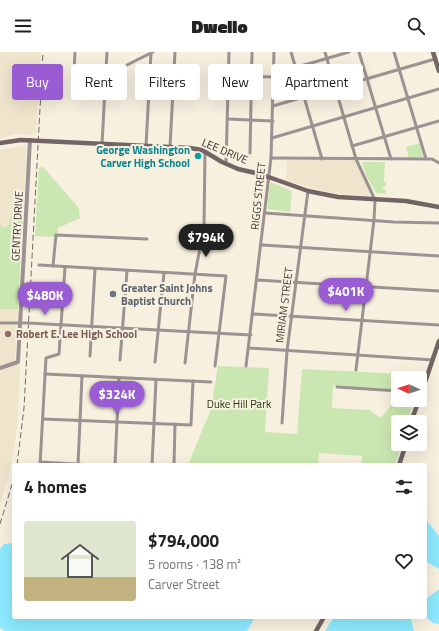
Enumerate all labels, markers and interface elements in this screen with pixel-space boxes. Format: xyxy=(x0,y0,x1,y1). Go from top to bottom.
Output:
text: Dwello xyxy=(191,13,248,40)
icon: menu xyxy=(12,15,34,37)
icon: search xyxy=(405,15,427,37)
chip: Buy xyxy=(12,64,63,100)
chip: Rent xyxy=(71,64,127,100)
chip: Filters xyxy=(135,64,200,100)
chip: New xyxy=(208,64,263,100)
chip: Apartment xyxy=(271,64,363,100)
street label: LEE DRIVE xyxy=(199,134,251,168)
place label: George Washington Carver High School xyxy=(96,142,190,171)
marker: George Washington Carver High School xyxy=(193,151,203,161)
street label: RIGGS STREET xyxy=(246,161,270,231)
street label: GENTRY DRIVE xyxy=(7,191,27,261)
pin: $794K xyxy=(178,224,234,258)
text: $794K xyxy=(188,227,224,247)
street label: MIRIAM STREET xyxy=(271,266,297,344)
pin: $401K xyxy=(318,278,374,312)
place label: Greater Saint Johns Baptist Church xyxy=(121,280,213,309)
text: $401K xyxy=(328,281,364,301)
pin: $480K xyxy=(17,282,73,316)
text: $480K xyxy=(27,285,63,305)
marker: Greater Saint Johns Baptist Church xyxy=(108,289,118,299)
place label: Robert E. Lee High School xyxy=(16,326,137,342)
marker: Robert E. Lee High School xyxy=(3,329,13,339)
north arrow xyxy=(391,371,427,407)
map controls xyxy=(391,371,427,451)
pin: $324K xyxy=(89,381,145,415)
text: $324K xyxy=(99,384,135,404)
park label: Duke Hill Park xyxy=(207,396,272,412)
button: layers xyxy=(391,415,427,451)
text: 4 homes xyxy=(24,474,87,500)
icon: filters xyxy=(393,476,415,498)
text: $794,000 xyxy=(148,528,219,554)
icon: home xyxy=(56,537,104,585)
icon: heart xyxy=(393,550,415,572)
text: 5 rooms · 138 m² xyxy=(148,554,241,574)
text: Carver Street xyxy=(148,574,220,594)

